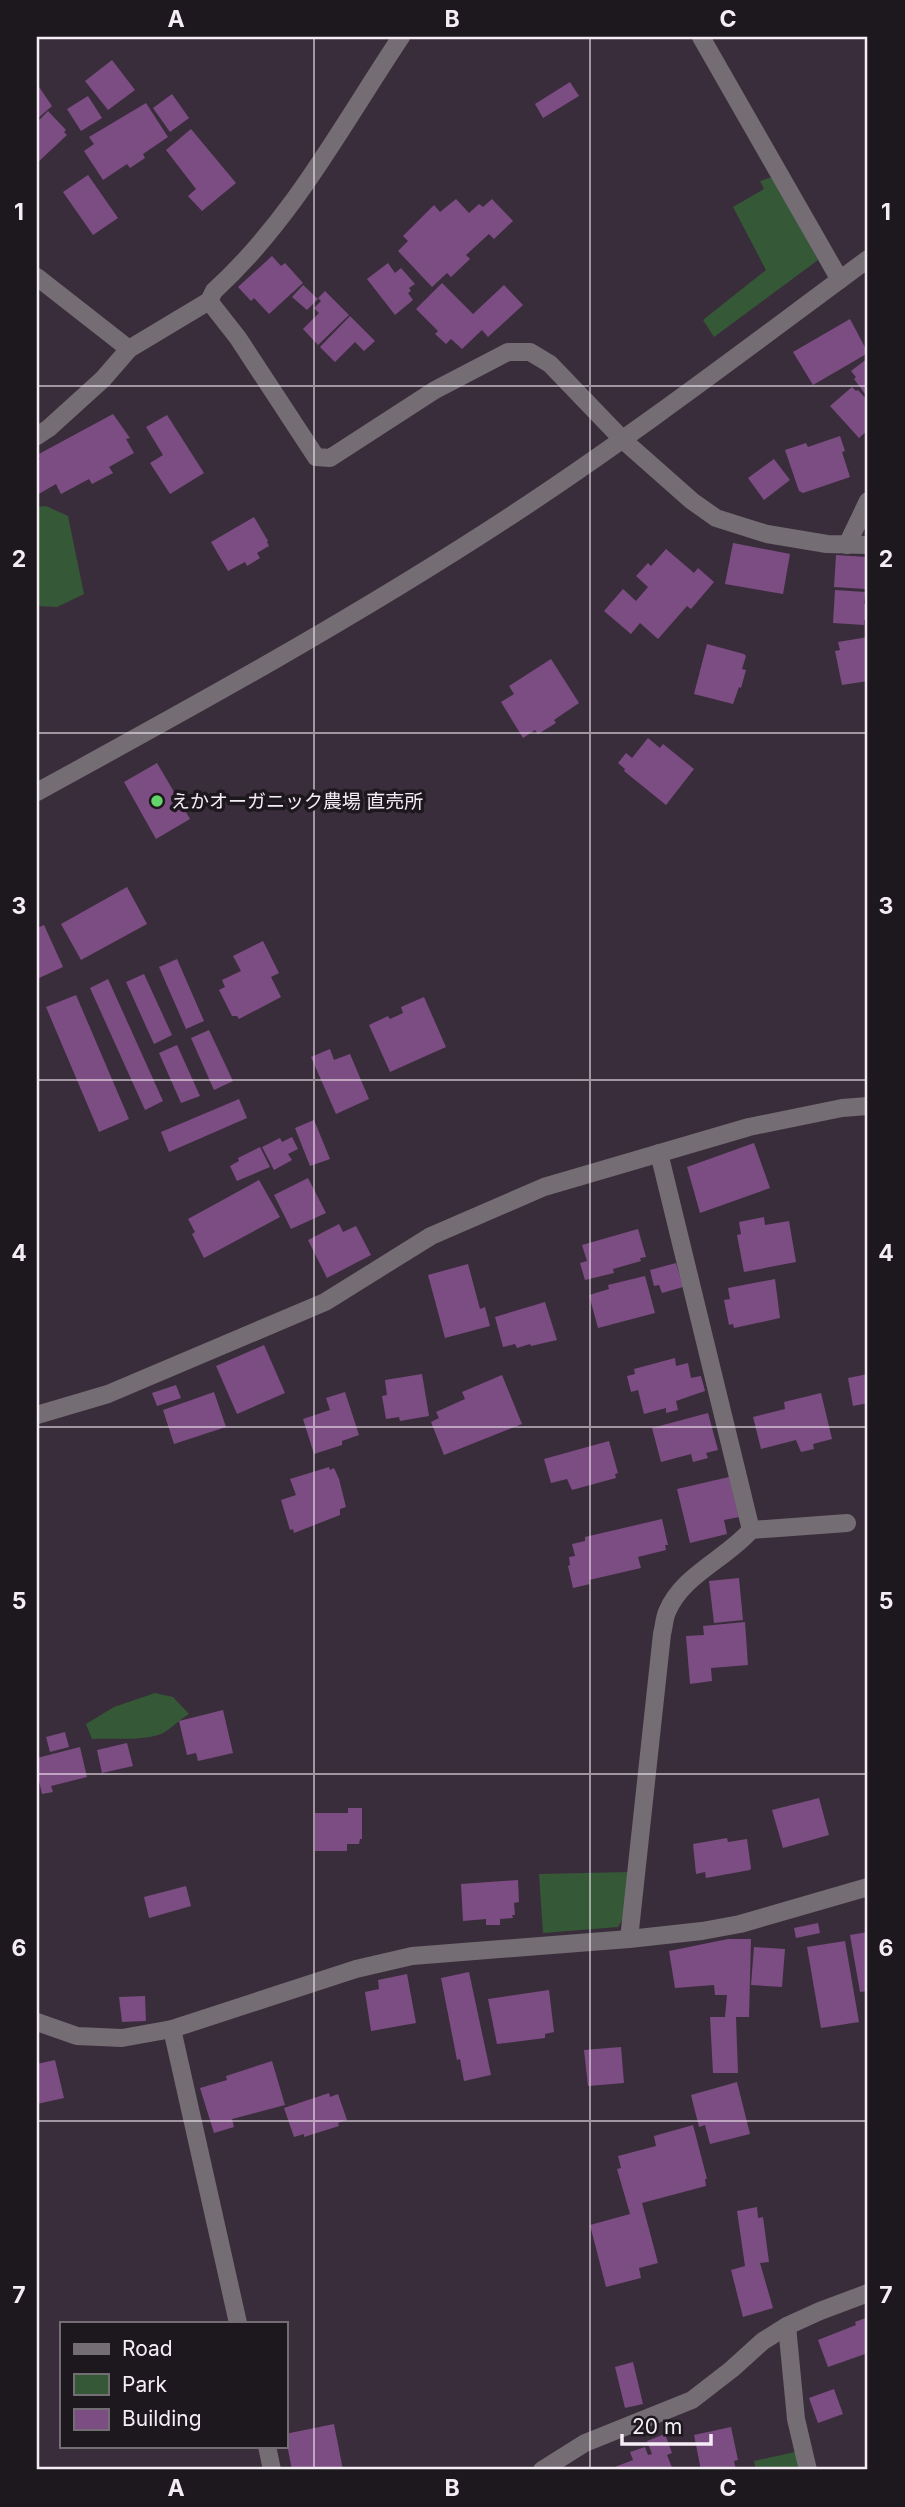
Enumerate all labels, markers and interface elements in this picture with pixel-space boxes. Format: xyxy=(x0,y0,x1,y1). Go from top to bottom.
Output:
text: A xyxy=(167,5,185,33)
text: B xyxy=(444,5,460,33)
text: C xyxy=(719,5,737,33)
text: 1 xyxy=(14,198,24,226)
text: 1 xyxy=(881,198,891,226)
text: 2 xyxy=(12,545,26,573)
text: 2 xyxy=(879,545,893,573)
place label: えかオーガニック農場 直売所 xyxy=(171,790,423,813)
marker: えかオーガニック農場 直売所 xyxy=(149,793,165,809)
text: 3 xyxy=(12,892,26,920)
text: 3 xyxy=(879,892,893,920)
text: 4 xyxy=(11,1239,27,1267)
text: 4 xyxy=(878,1239,894,1267)
text: 5 xyxy=(12,1587,26,1615)
text: 5 xyxy=(879,1587,893,1615)
text: 6 xyxy=(12,1934,26,1962)
text: 6 xyxy=(879,1934,893,1962)
text: 7 xyxy=(12,2281,26,2309)
text: 7 xyxy=(879,2281,893,2309)
legend xyxy=(60,2322,287,2448)
text: Road xyxy=(122,2336,173,2361)
text: Park xyxy=(122,2372,167,2397)
scale bar xyxy=(622,2402,711,2446)
text: Building xyxy=(122,2406,202,2431)
text: 20 m xyxy=(632,2414,682,2439)
text: A xyxy=(167,2474,185,2502)
text: B xyxy=(444,2474,460,2502)
text: C xyxy=(719,2474,737,2502)

